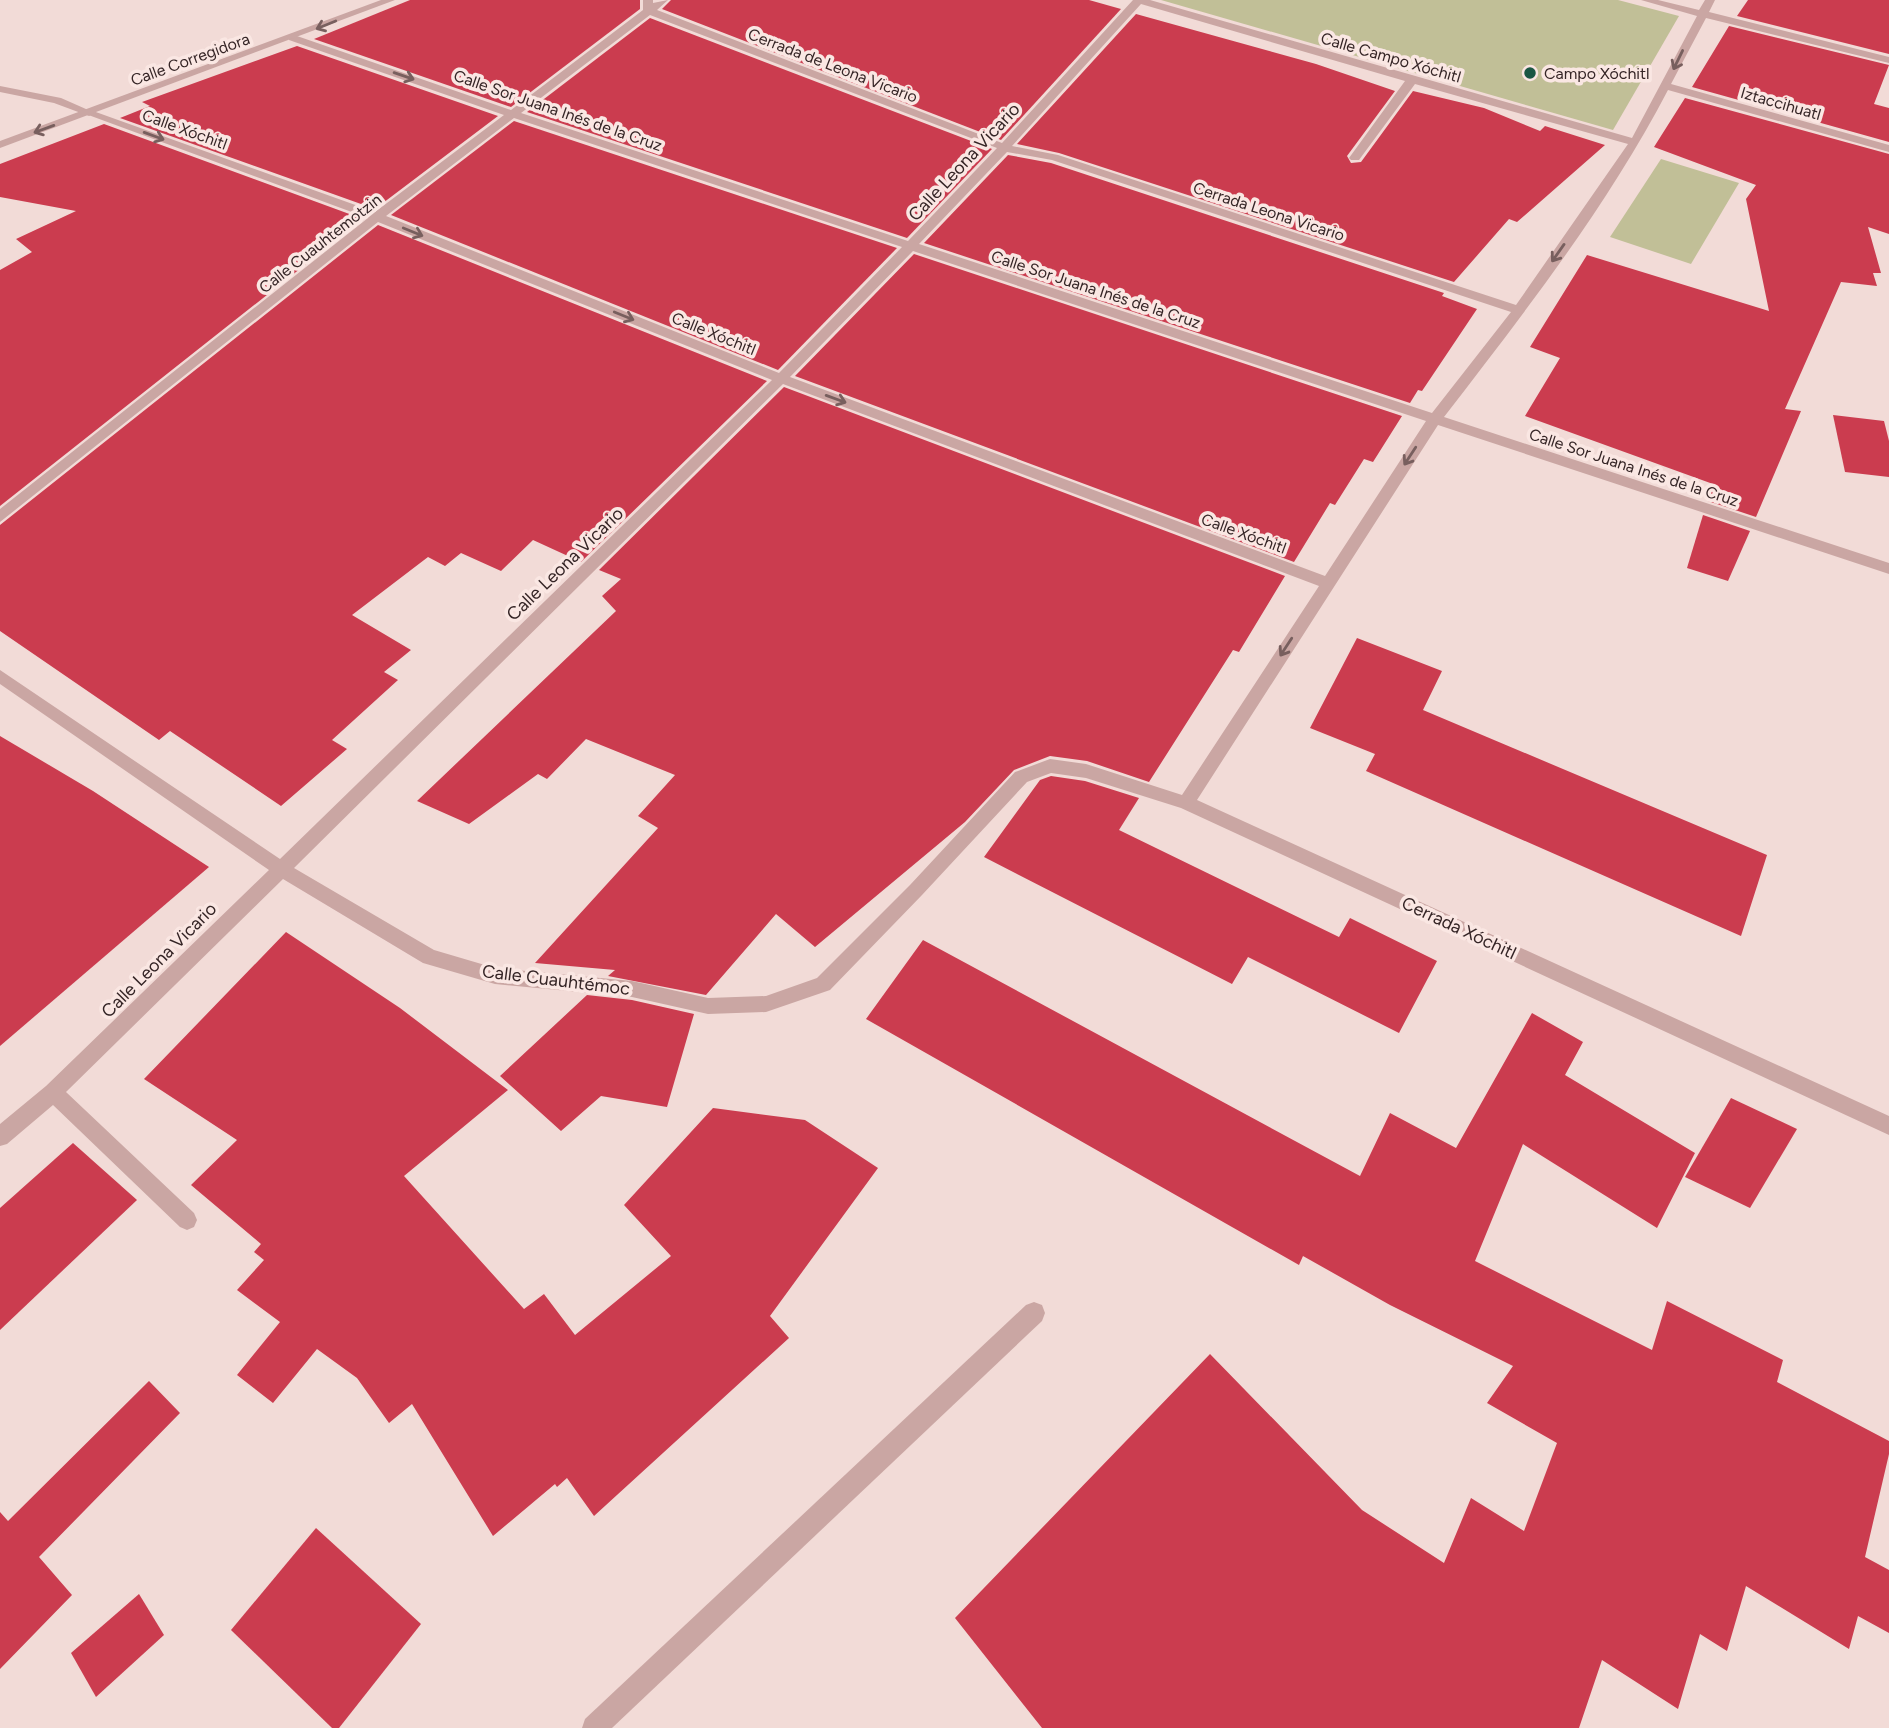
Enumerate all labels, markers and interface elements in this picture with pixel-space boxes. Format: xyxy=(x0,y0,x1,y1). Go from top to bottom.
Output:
one-way arrow xyxy=(316,20,337,33)
street label: Cerrada de Leona Vicario xyxy=(745,24,920,107)
street label: Calle Campo Xóchitl xyxy=(1319,28,1463,87)
street label: Calle Corregidora xyxy=(128,29,252,90)
one-way arrow xyxy=(1671,49,1685,70)
place label: Campo Xóchitl xyxy=(1544,64,1650,83)
marker: Campo Xóchitl xyxy=(1522,65,1538,81)
street label: Calle Sor Juana Inés de la Cruz xyxy=(451,66,665,155)
one-way arrow xyxy=(393,71,415,83)
street label: Iztaccihuatl xyxy=(1738,83,1823,124)
street label: Calle Leona Vicario xyxy=(903,98,1025,226)
street label: Calle Xóchitl xyxy=(140,105,230,154)
one-way arrow xyxy=(33,124,55,136)
one-way arrow xyxy=(142,131,164,143)
street label: Cerrada Leona Vicario xyxy=(1191,178,1347,245)
street label: Calle Cuauhtemotzin xyxy=(255,190,385,297)
one-way arrow xyxy=(402,226,423,239)
one-way arrow xyxy=(1551,243,1565,262)
street label: Calle Sor Juana Inés de la Cruz xyxy=(989,247,1203,332)
street label: Calle Xóchitl xyxy=(669,308,759,359)
one-way arrow xyxy=(613,311,635,324)
one-way arrow xyxy=(824,394,846,407)
street label: Calle Sor Juana Inés de la Cruz xyxy=(1527,425,1741,510)
one-way arrow xyxy=(1402,446,1416,466)
street label: Calle Leona Vicario xyxy=(502,503,628,625)
street label: Calle Xóchitl xyxy=(1199,509,1289,558)
one-way arrow xyxy=(1278,637,1292,657)
street label: Cerrada Xóchitl xyxy=(1398,892,1520,964)
street label: Calle Leona Vicario xyxy=(97,898,221,1022)
street label: Calle Cuauhtémoc xyxy=(481,960,631,1000)

